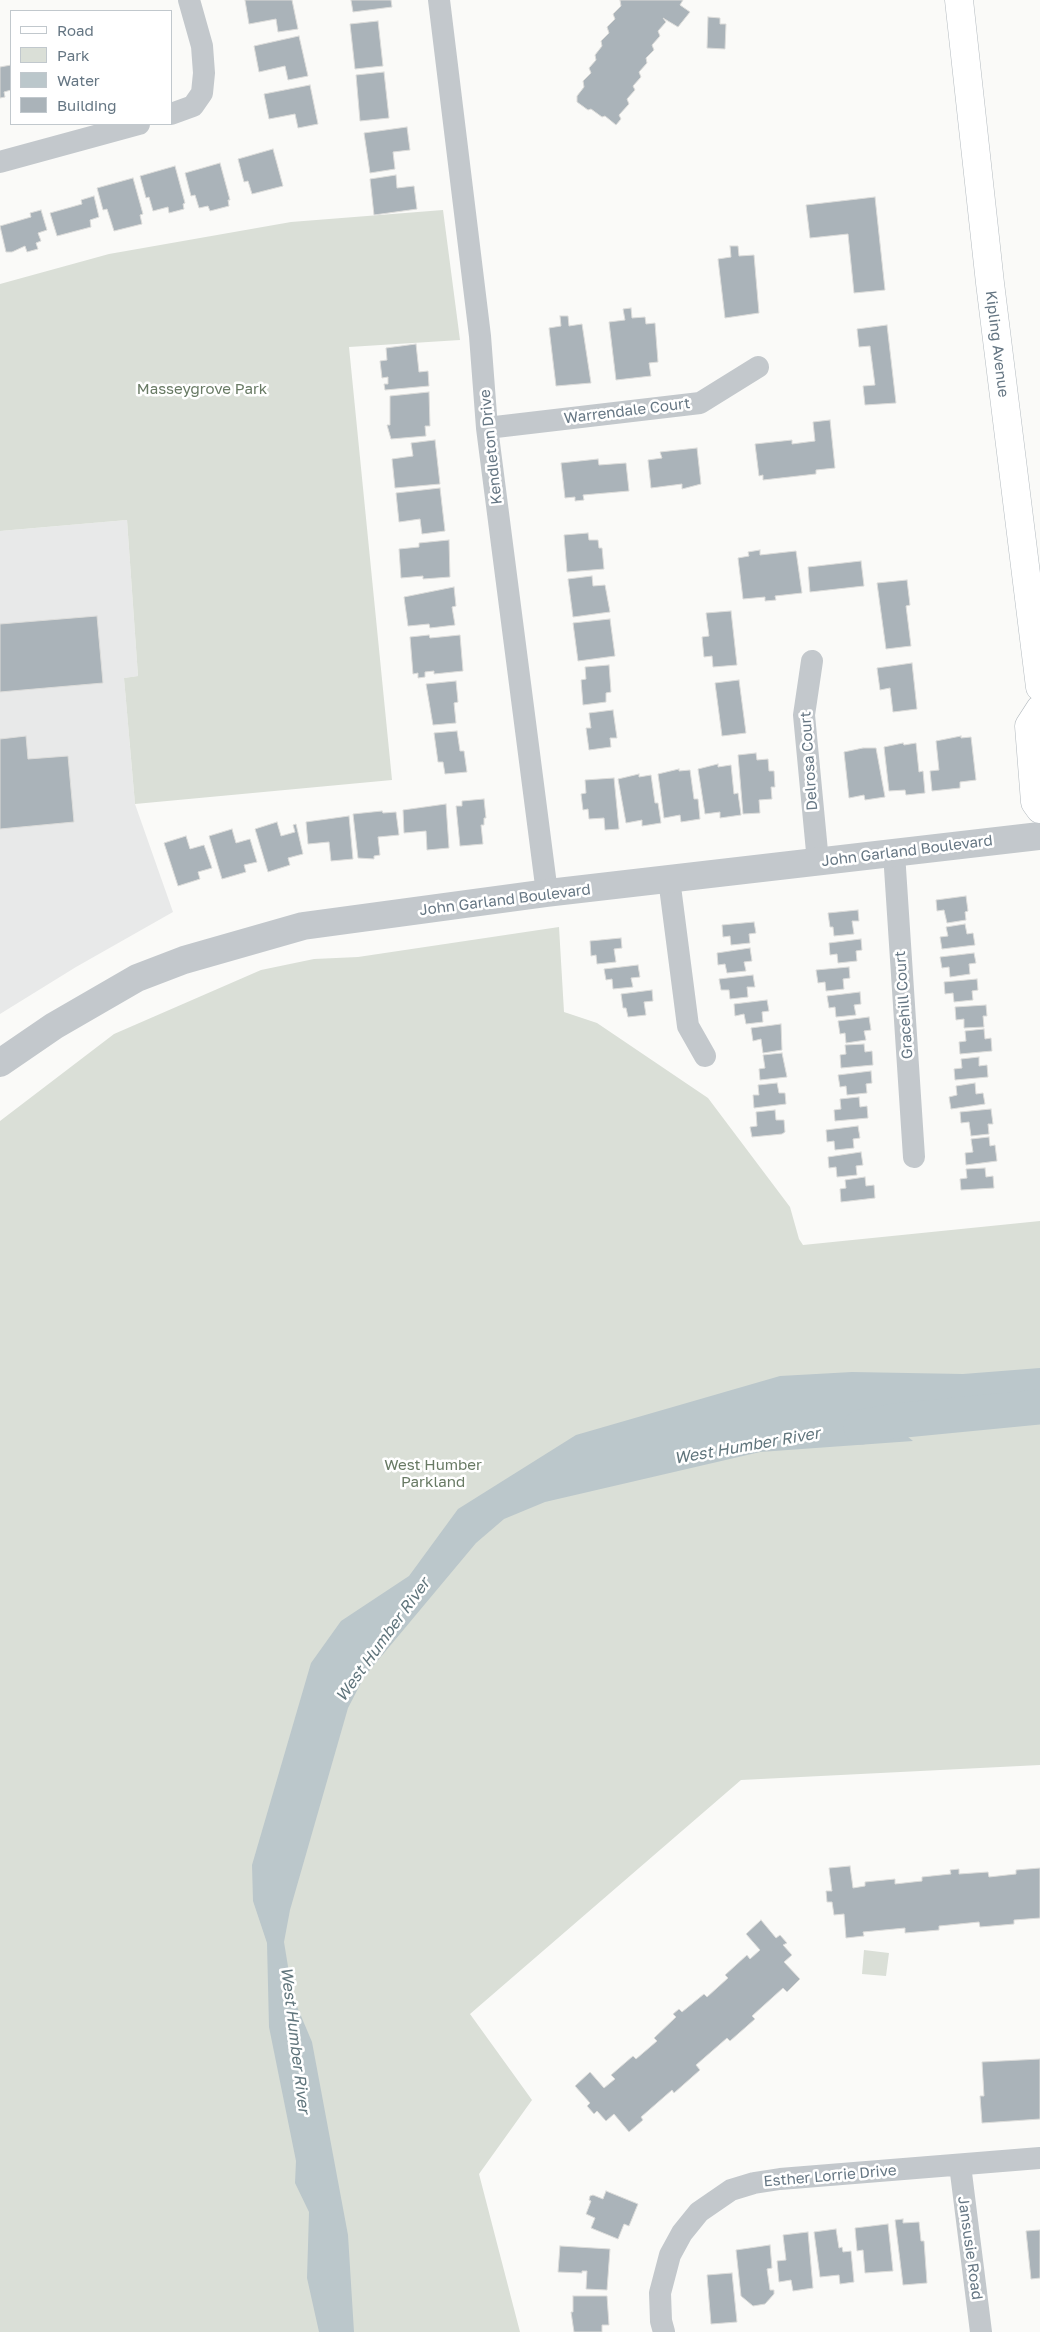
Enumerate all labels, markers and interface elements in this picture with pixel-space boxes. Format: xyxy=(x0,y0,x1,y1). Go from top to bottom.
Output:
legend xyxy=(10,10,172,125)
text: Road xyxy=(57,21,94,39)
text: Park xyxy=(57,46,89,64)
text: Water xyxy=(57,71,100,89)
text: Building xyxy=(57,96,117,114)
street label: Kipling Avenue xyxy=(982,290,1012,398)
park label: Masseygrove Park xyxy=(137,380,267,398)
street label: Kendleton Drive xyxy=(476,389,506,505)
street label: Warrendale Court xyxy=(563,394,691,428)
street label: Delrosa Court xyxy=(797,711,821,811)
street label: John Garland Boulevard xyxy=(820,832,994,870)
street label: John Garland Boulevard xyxy=(418,881,592,919)
street label: Gracehill Court xyxy=(891,950,917,1060)
water label: West Humber River xyxy=(673,1424,821,1468)
park label: West Humber Parkland xyxy=(384,1456,482,1491)
water label: West Humber River xyxy=(332,1575,434,1705)
water label: West Humber River xyxy=(276,1966,314,2114)
street label: Esther Lorrie Drive xyxy=(763,2161,897,2191)
street label: Jansusie Road xyxy=(954,2195,986,2301)

